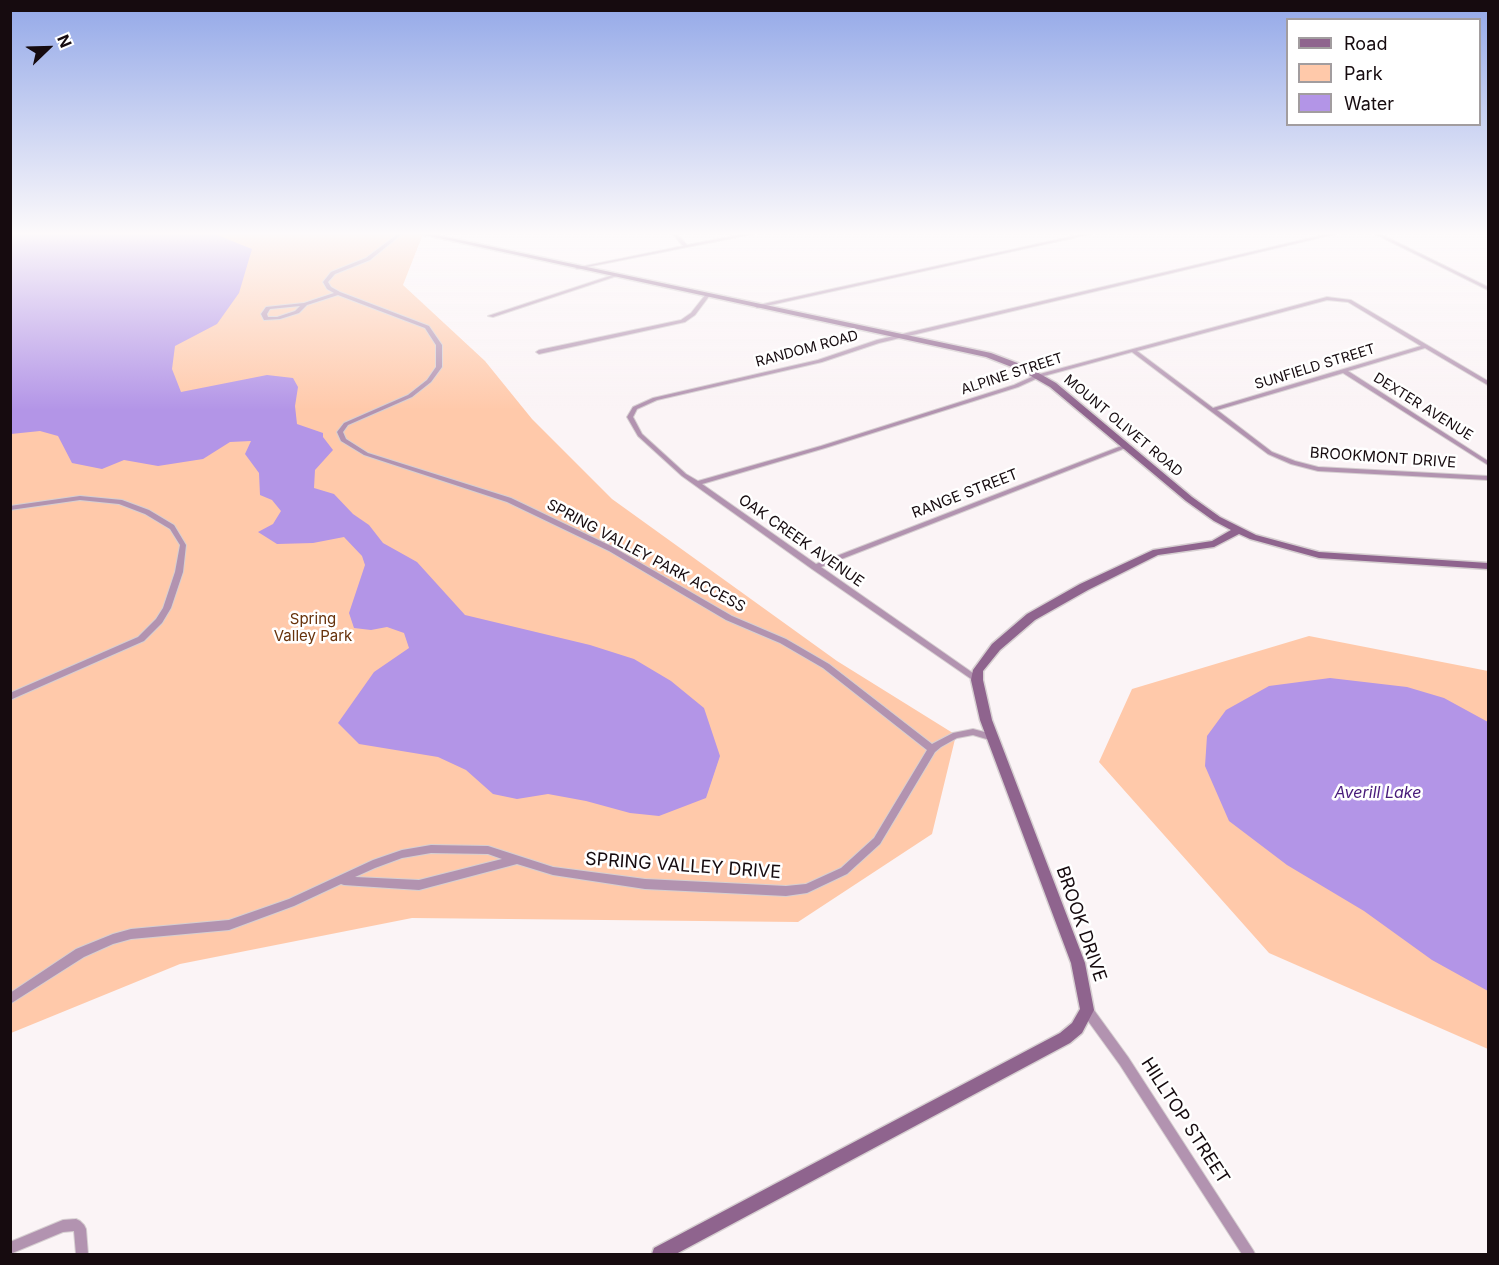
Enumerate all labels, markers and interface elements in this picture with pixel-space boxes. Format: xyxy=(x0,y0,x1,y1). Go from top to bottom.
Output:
north arrow xyxy=(18,18,78,78)
legend xyxy=(1286,18,1481,126)
text: N xyxy=(53,31,76,50)
text: Road xyxy=(1344,33,1387,54)
text: Park xyxy=(1344,63,1383,84)
text: Water xyxy=(1344,93,1394,114)
street label: RANDOM ROAD xyxy=(754,327,860,371)
street label: SUNFIELD STREET xyxy=(1253,341,1377,393)
street label: ALPINE STREET xyxy=(959,350,1065,398)
street label: DEXTER AVENUE xyxy=(1370,370,1476,444)
street label: MOUNT OLIVET ROAD xyxy=(1060,371,1186,481)
street label: BROOKMONT DRIVE xyxy=(1309,444,1457,472)
street label: RANGE STREET xyxy=(909,465,1021,523)
street label: OAK CREEK AVENUE xyxy=(735,491,867,591)
street label: SPRING VALLEY PARK ACCESS xyxy=(544,496,748,616)
park label: Spring Valley Park xyxy=(274,610,352,645)
water label: Averill Lake xyxy=(1335,783,1421,803)
street label: SPRING VALLEY DRIVE xyxy=(584,848,782,884)
street label: BROOK DRIVE xyxy=(1051,863,1111,985)
street label: HILLTOP STREET xyxy=(1136,1054,1234,1188)

